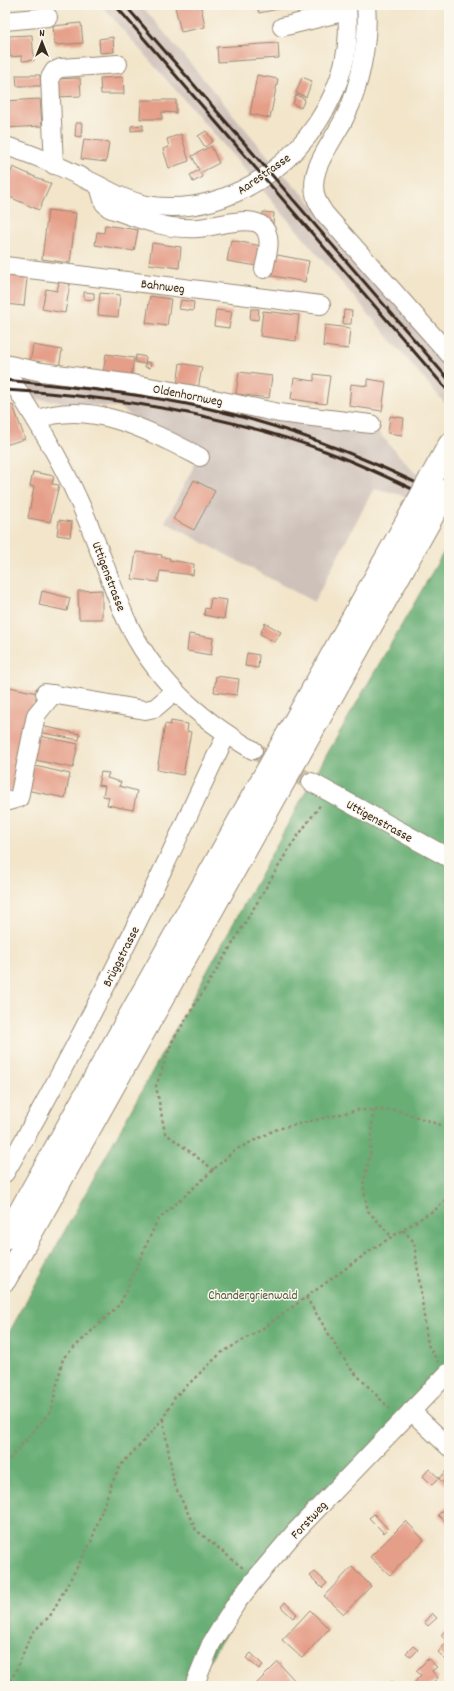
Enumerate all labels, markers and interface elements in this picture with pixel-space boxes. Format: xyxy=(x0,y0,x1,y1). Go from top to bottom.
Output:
north arrow xyxy=(22,22,62,62)
text: N xyxy=(39,26,45,42)
street label: Aarestrasse xyxy=(234,149,295,200)
street label: Bahnweg xyxy=(140,275,186,300)
street label: Oldenhornweg xyxy=(151,380,224,413)
street label: Uttigenstrasse xyxy=(86,539,130,615)
street label: Uttigenstrasse xyxy=(342,796,416,848)
street label: Brüggstrasse xyxy=(99,923,146,991)
park label: Chandergrienwald xyxy=(208,1287,298,1306)
street label: Forstweg xyxy=(287,1497,333,1544)

